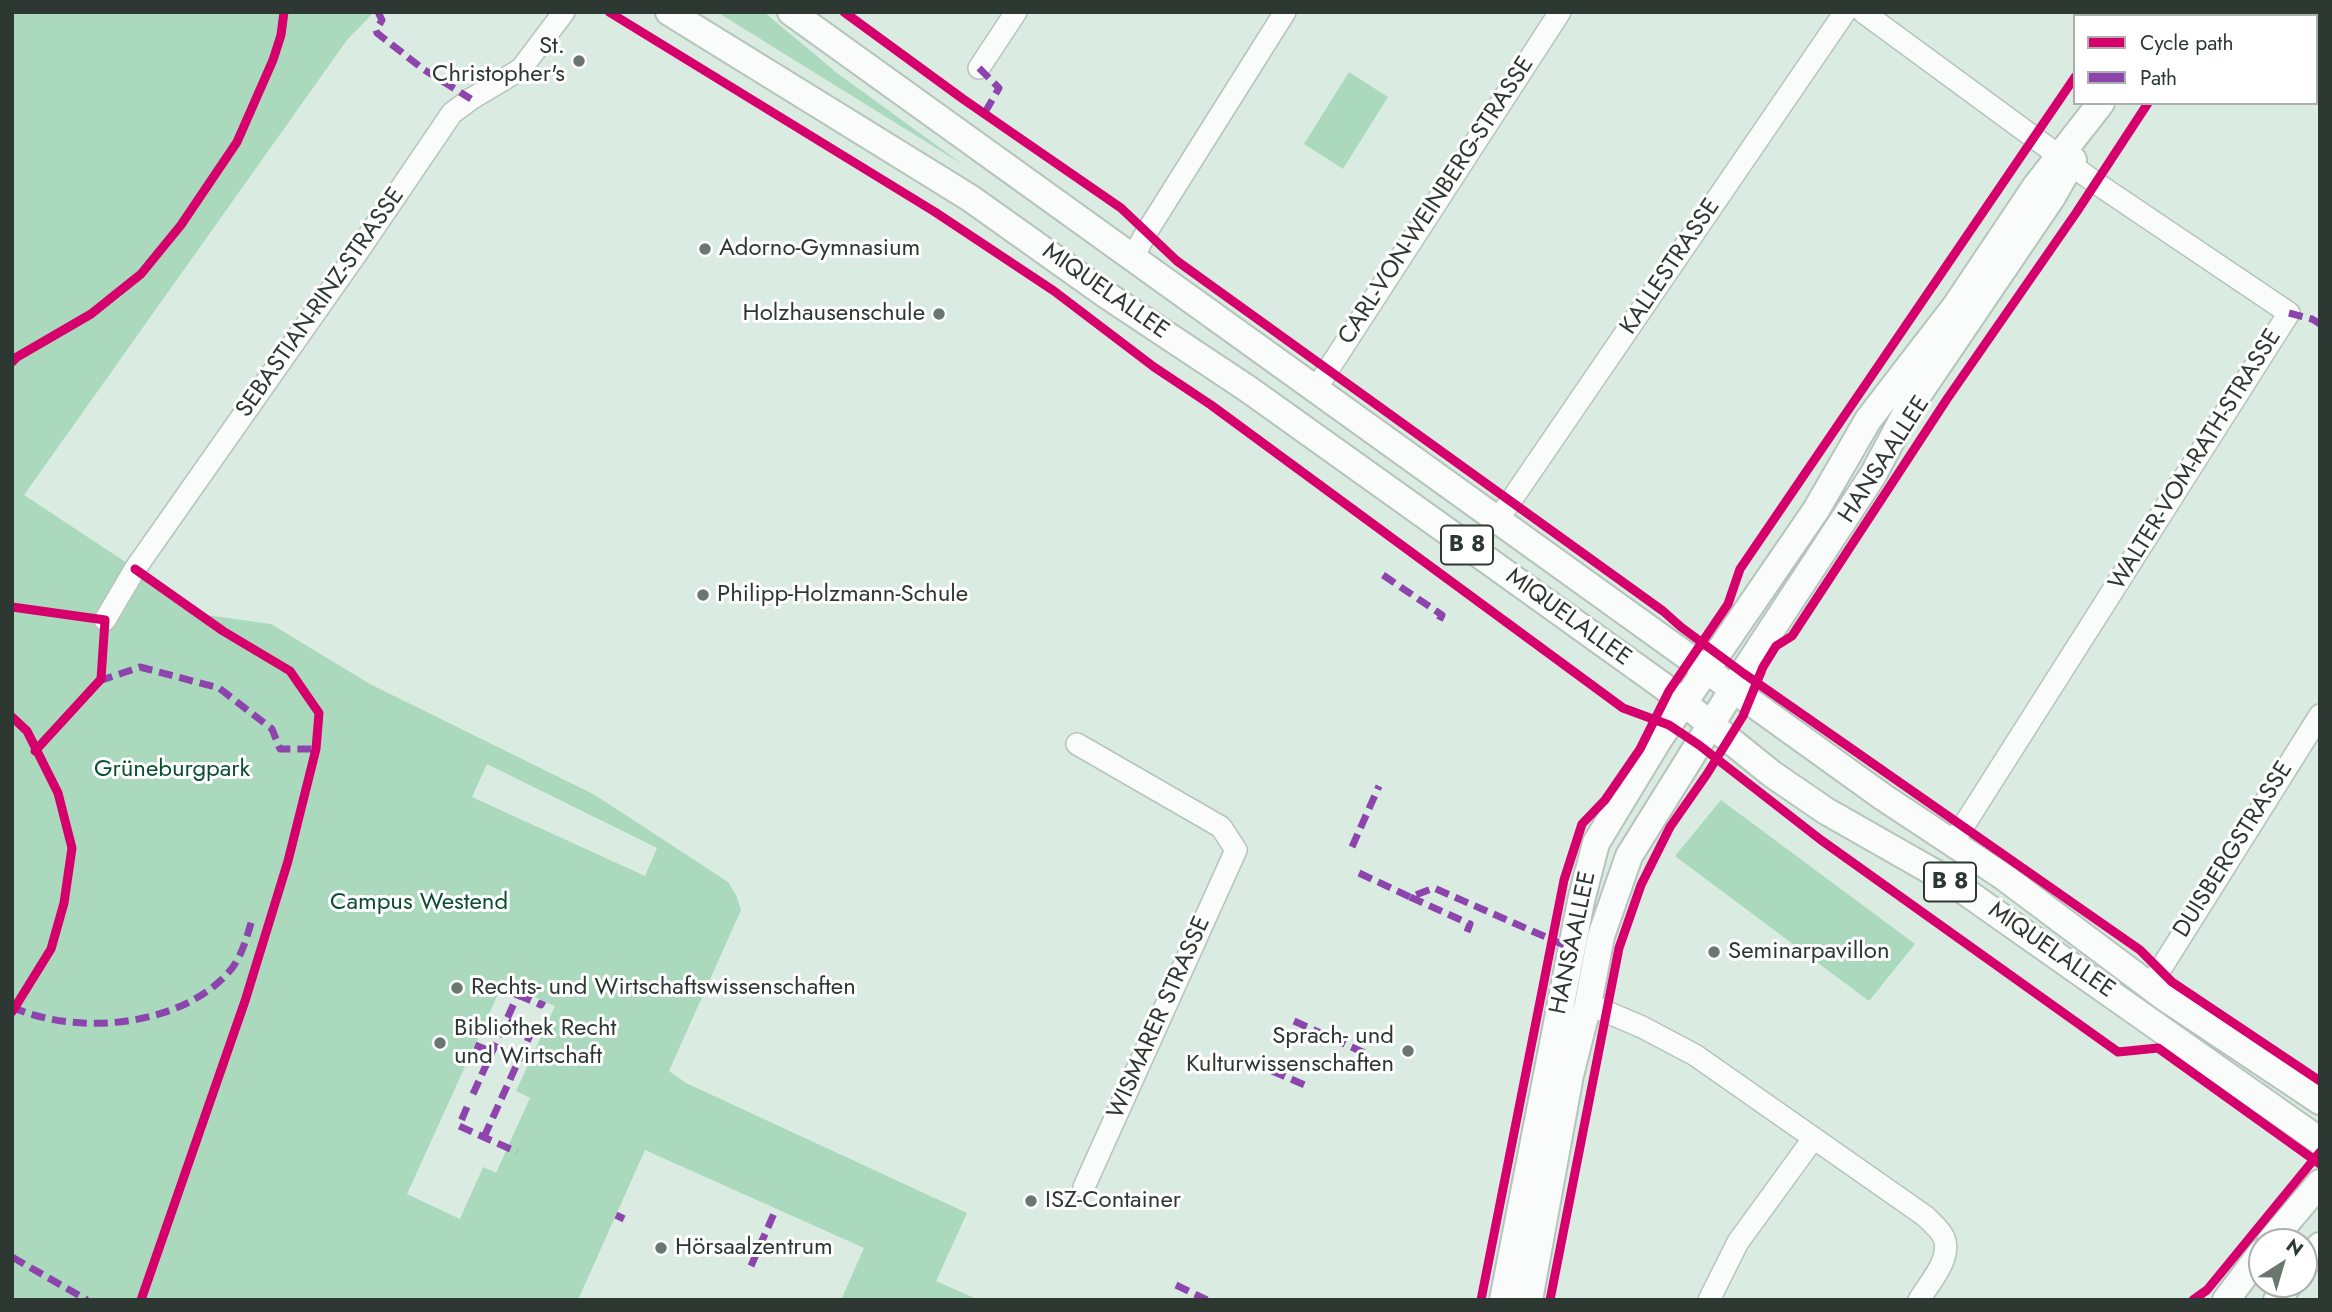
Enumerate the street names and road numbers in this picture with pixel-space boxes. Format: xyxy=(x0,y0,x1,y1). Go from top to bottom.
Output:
street label: CARL-VON-WEINBERG-STRASSE xyxy=(1333,52,1541,350)
street label: SEBASTIAN-RINZ-STRASSE xyxy=(231,183,411,423)
street label: KALLESTRASSE xyxy=(1615,194,1727,340)
street label: MIQUELALLEE xyxy=(1036,238,1174,346)
street label: WALTER-VOM-RATH-STRASSE xyxy=(2104,324,2288,596)
street label: HANSAALLEE xyxy=(1833,391,1937,529)
road number: B 8 xyxy=(1441,526,1493,565)
street label: MIQUELALLEE xyxy=(1500,563,1636,673)
street label: DUISBERGSTRASSE xyxy=(2168,757,2300,943)
road number: B 8 xyxy=(1924,862,1976,902)
street label: HANSAALLEE xyxy=(1545,869,1603,1017)
street label: MIQUELALLEE xyxy=(1982,897,2120,1005)
street label: WISMARER STRASSE xyxy=(1102,912,1218,1124)

